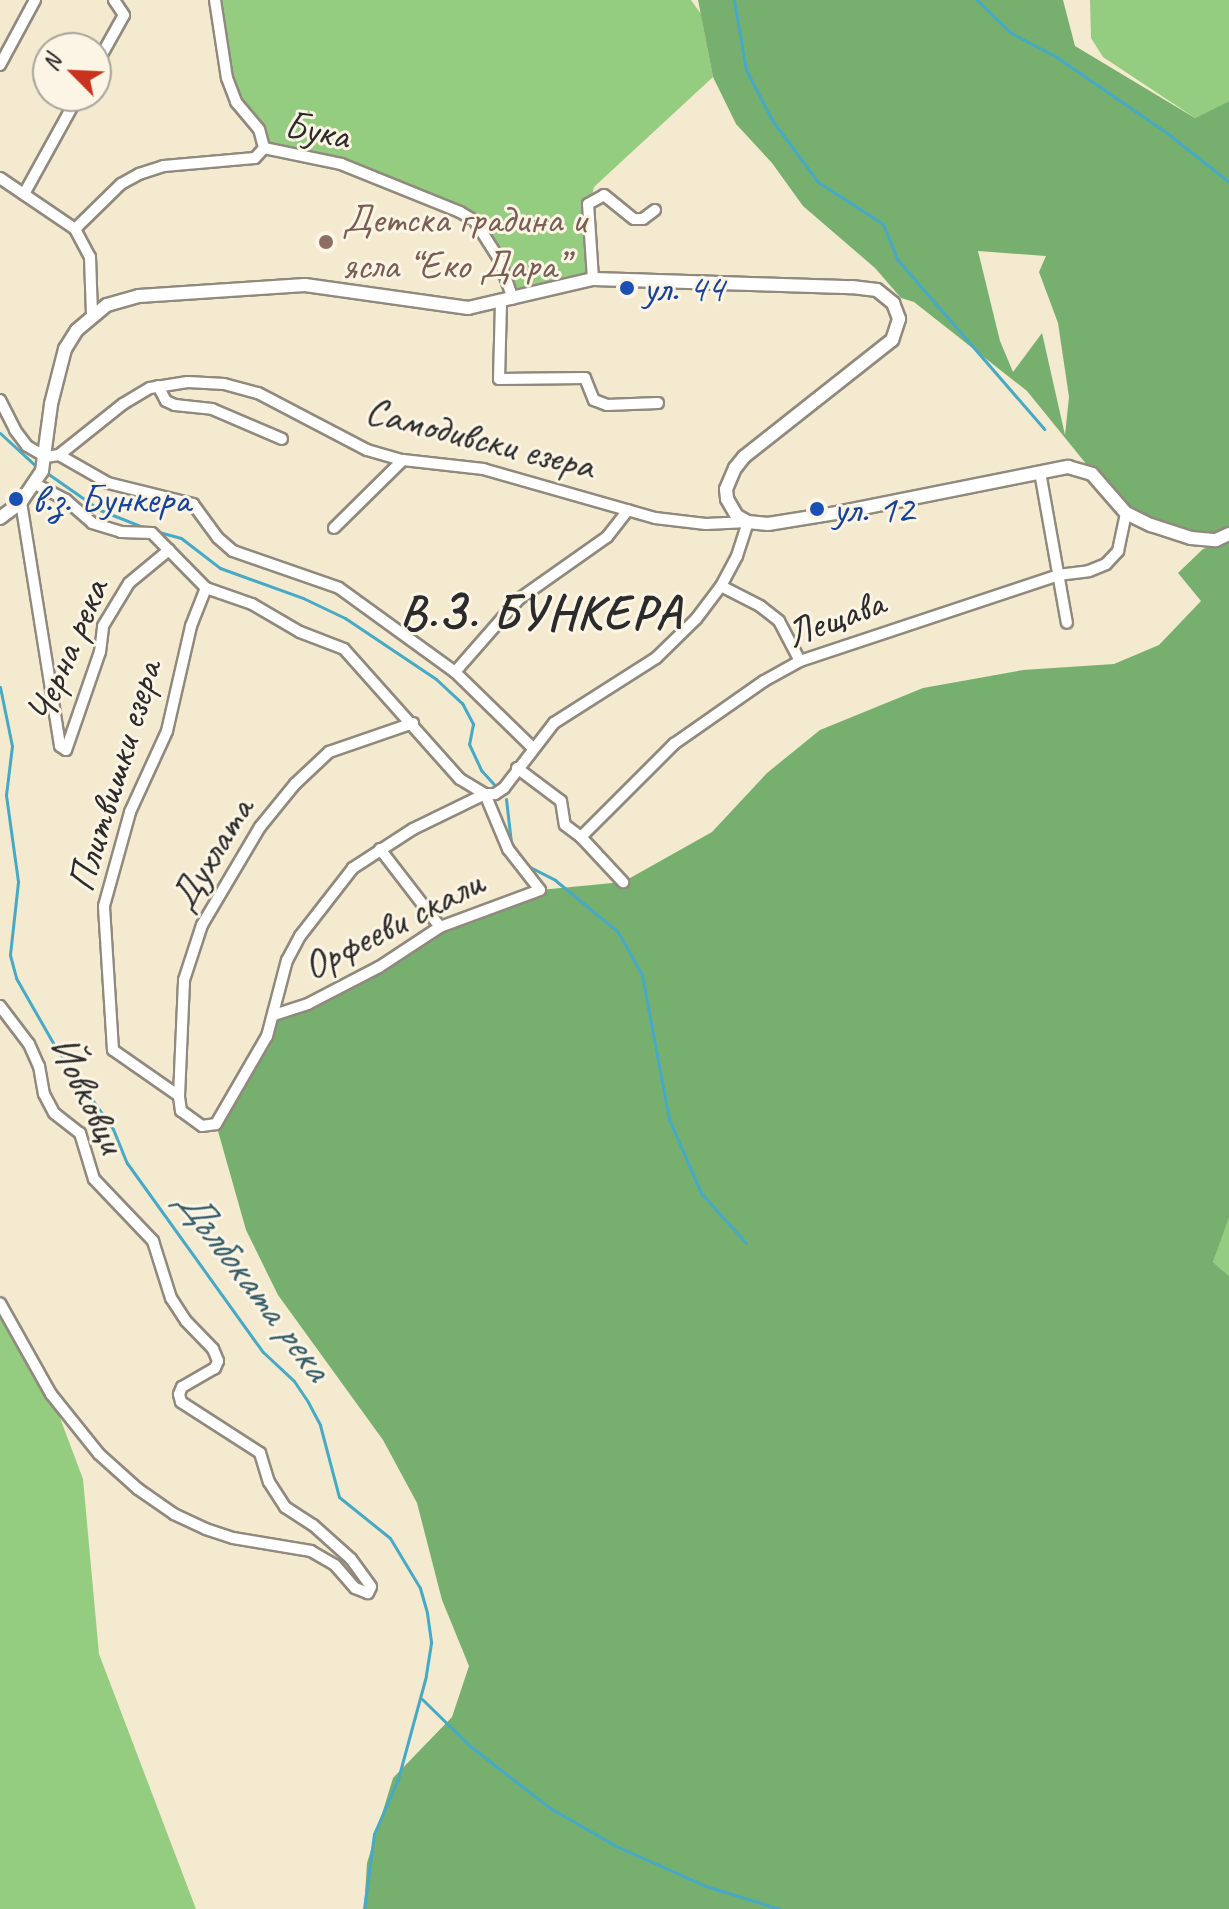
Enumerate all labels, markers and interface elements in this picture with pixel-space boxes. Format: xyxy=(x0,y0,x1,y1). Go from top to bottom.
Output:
north arrow xyxy=(32,32,112,112)
text: N xyxy=(36,51,67,75)
street label: Бука xyxy=(281,100,353,160)
place label: Детска градина и ясла “Еко Дара” xyxy=(342,195,591,289)
marker: Детска градина и ясла “Еко Дара” xyxy=(317,233,335,251)
place label: ул. 44 xyxy=(643,264,724,312)
marker: ул. 44 xyxy=(618,279,636,297)
street label: Самодивски езера xyxy=(361,387,599,489)
place label: в.з. Бункера xyxy=(32,475,190,523)
place label: ул. 12 xyxy=(833,485,914,533)
marker: в.з. Бункера xyxy=(7,490,25,508)
marker: ул. 12 xyxy=(808,500,826,518)
street label: Черна река xyxy=(16,573,118,729)
street label: Лещава xyxy=(779,578,891,658)
district label: В.З. БУНКЕРА xyxy=(395,584,687,642)
street label: Плитвишки езера xyxy=(56,655,172,897)
street label: Духлата xyxy=(159,789,263,919)
street label: Орфееви скали xyxy=(295,858,491,990)
street label: Йовковци xyxy=(39,1028,137,1160)
water label: Дълбоката река xyxy=(164,1178,342,1390)

